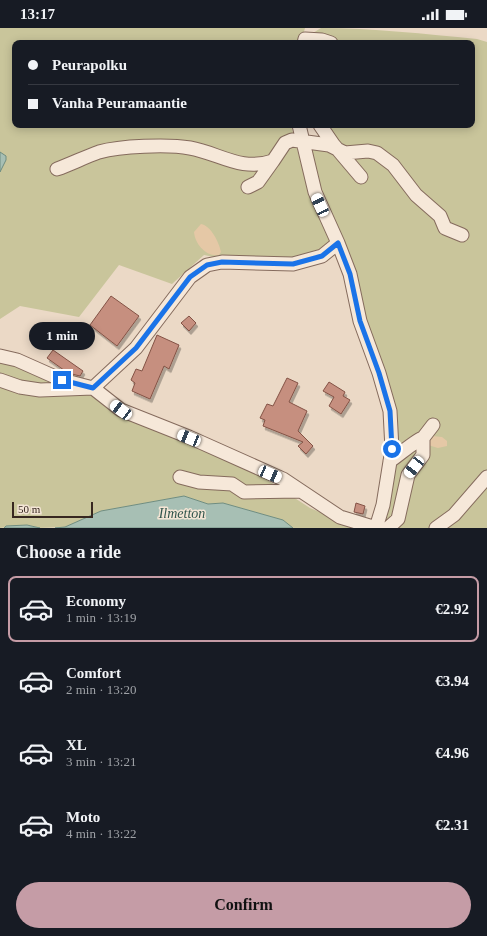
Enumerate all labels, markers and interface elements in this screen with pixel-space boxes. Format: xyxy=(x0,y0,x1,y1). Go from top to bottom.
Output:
text: 13:17 xyxy=(20,6,55,22)
text: Peurapolku xyxy=(52,57,127,73)
text: Vanha Peuramaantie xyxy=(52,95,187,111)
car xyxy=(309,192,331,218)
callout: 1 min xyxy=(29,322,95,350)
text: 1 min xyxy=(46,328,78,343)
route end xyxy=(53,371,71,389)
car xyxy=(108,398,134,422)
car xyxy=(176,428,202,448)
route start xyxy=(383,440,401,458)
car xyxy=(402,454,426,480)
car xyxy=(257,464,283,484)
scale bar xyxy=(12,500,93,519)
text: 50 m xyxy=(18,503,40,515)
water label: Ilmetton xyxy=(158,506,205,521)
text: Choose a ride xyxy=(16,542,121,562)
icon: car xyxy=(18,591,54,627)
text: Economy xyxy=(66,593,126,609)
text: €2.92 xyxy=(435,601,469,617)
text: 1 min · 13:19 xyxy=(66,610,136,625)
icon: car xyxy=(18,663,54,699)
text: Comfort xyxy=(66,665,121,681)
text: €3.94 xyxy=(435,673,469,689)
text: 2 min · 13:20 xyxy=(66,682,136,697)
icon: car xyxy=(18,735,54,771)
text: XL xyxy=(66,737,87,753)
text: €4.96 xyxy=(435,745,469,761)
text: 3 min · 13:21 xyxy=(66,754,136,769)
icon: car xyxy=(18,807,54,843)
text: Moto xyxy=(66,809,100,825)
text: €2.31 xyxy=(435,817,469,833)
text: 4 min · 13:22 xyxy=(66,826,136,841)
button: Confirm xyxy=(16,882,471,928)

